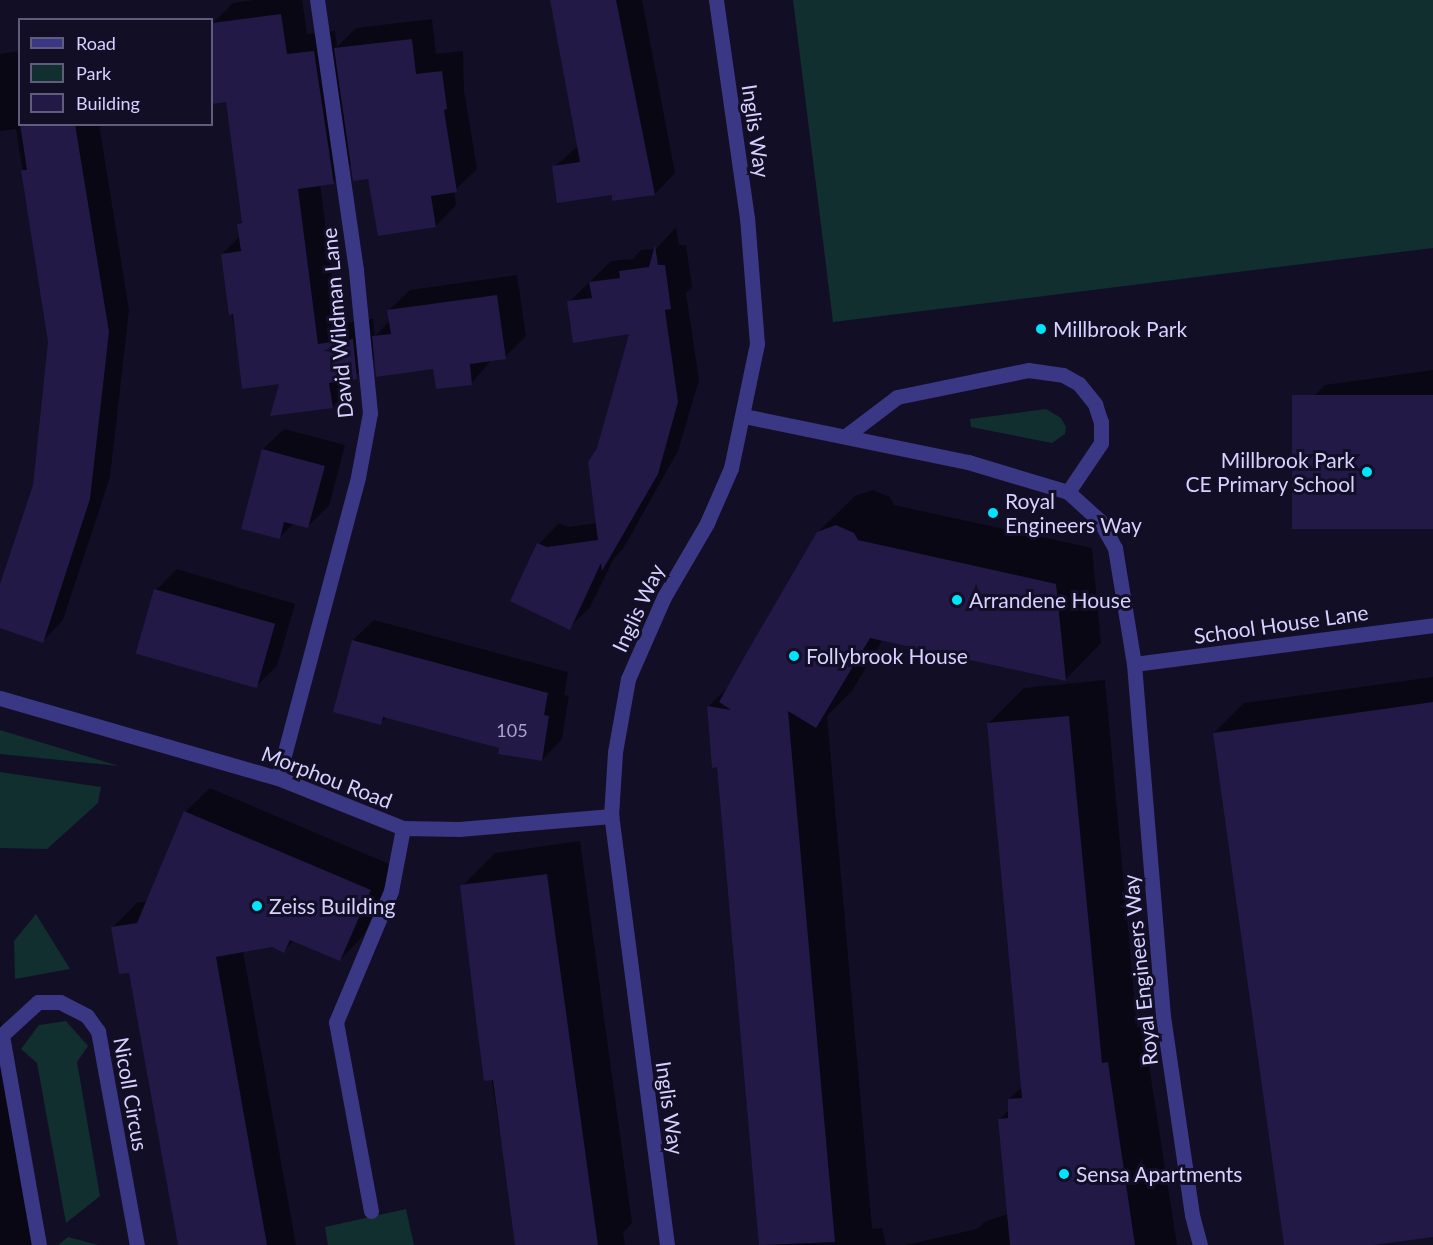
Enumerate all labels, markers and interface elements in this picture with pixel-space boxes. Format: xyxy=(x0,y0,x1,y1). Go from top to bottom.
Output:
legend xyxy=(18,18,213,126)
text: Road xyxy=(76,32,116,54)
text: Park xyxy=(76,62,111,84)
street label: Inglis Way xyxy=(737,83,775,179)
text: Building xyxy=(76,92,140,114)
street label: David Wildman Lane xyxy=(316,227,358,419)
place label: Millbrook Park xyxy=(1053,316,1187,342)
marker: Millbrook Park xyxy=(1034,322,1048,336)
place label: Millbrook Park CE Primary School xyxy=(1185,447,1355,497)
marker: Millbrook Park CE Primary School xyxy=(1360,465,1374,479)
place label: Royal Engineers Way xyxy=(1005,488,1142,538)
marker: Royal Engineers Way xyxy=(986,506,1000,520)
street label: Inglis Way xyxy=(607,560,669,656)
place label: Arrandene House xyxy=(969,587,1131,613)
marker: Arrandene House xyxy=(950,593,964,607)
street label: School House Lane xyxy=(1192,599,1370,649)
place label: Follybrook House xyxy=(806,643,968,669)
marker: Follybrook House xyxy=(787,649,801,663)
house number: 105 xyxy=(496,719,528,741)
street label: Morphou Road xyxy=(258,741,396,813)
street label: Royal Engineers Way xyxy=(1117,873,1163,1067)
place label: Zeiss Building xyxy=(269,893,395,919)
marker: Zeiss Building xyxy=(250,899,264,913)
street label: Nicoll Circus xyxy=(109,1035,153,1153)
street label: Inglis Way xyxy=(651,1060,689,1156)
place label: Sensa Apartments xyxy=(1076,1161,1243,1187)
marker: Sensa Apartments xyxy=(1057,1167,1071,1181)

